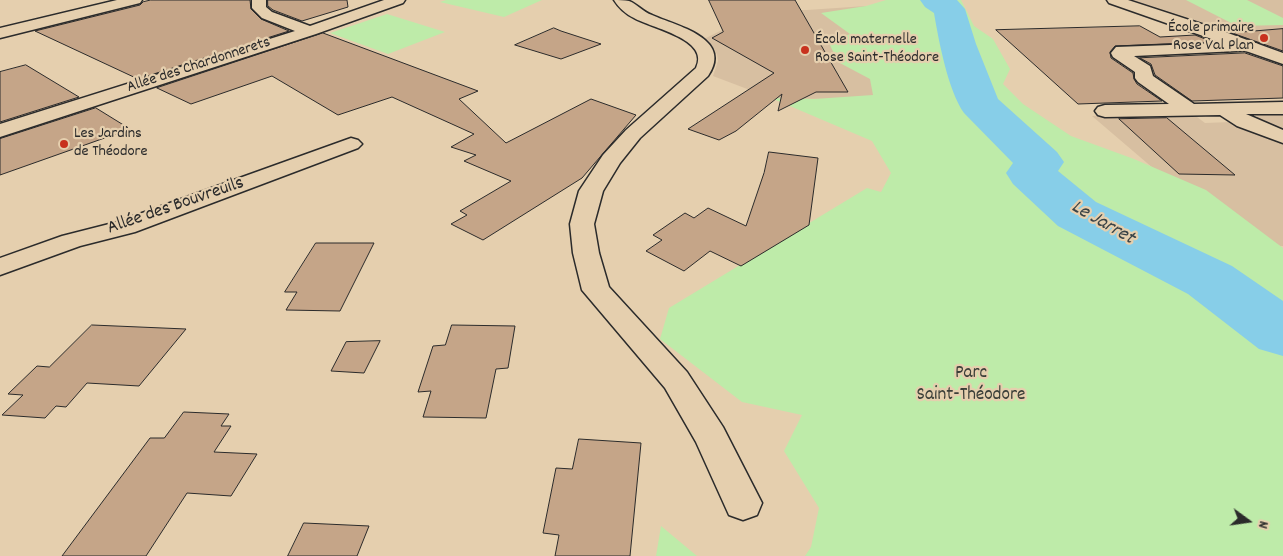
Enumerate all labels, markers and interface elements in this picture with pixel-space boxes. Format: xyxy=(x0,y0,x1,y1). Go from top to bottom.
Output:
place label: École primaire Rose Val Plan xyxy=(1168,19,1254,57)
place label: École maternelle Rose Saint-Théodore xyxy=(815,31,939,69)
marker: École primaire Rose Val Plan xyxy=(1258,32,1270,44)
street label: Allée des Chardonnerets xyxy=(125,34,273,98)
marker: École maternelle Rose Saint-Théodore xyxy=(799,44,811,56)
place label: Les Jardins de Théodore xyxy=(74,125,148,163)
marker: Les Jardins de Théodore xyxy=(58,138,70,150)
street label: Allée des Bouvreuils xyxy=(105,173,247,241)
water label: Le Jarret xyxy=(1066,196,1138,252)
park label: Parc Saint-Théodore xyxy=(917,363,1025,407)
north arrow xyxy=(1223,496,1273,546)
text: N xyxy=(1252,519,1273,530)

